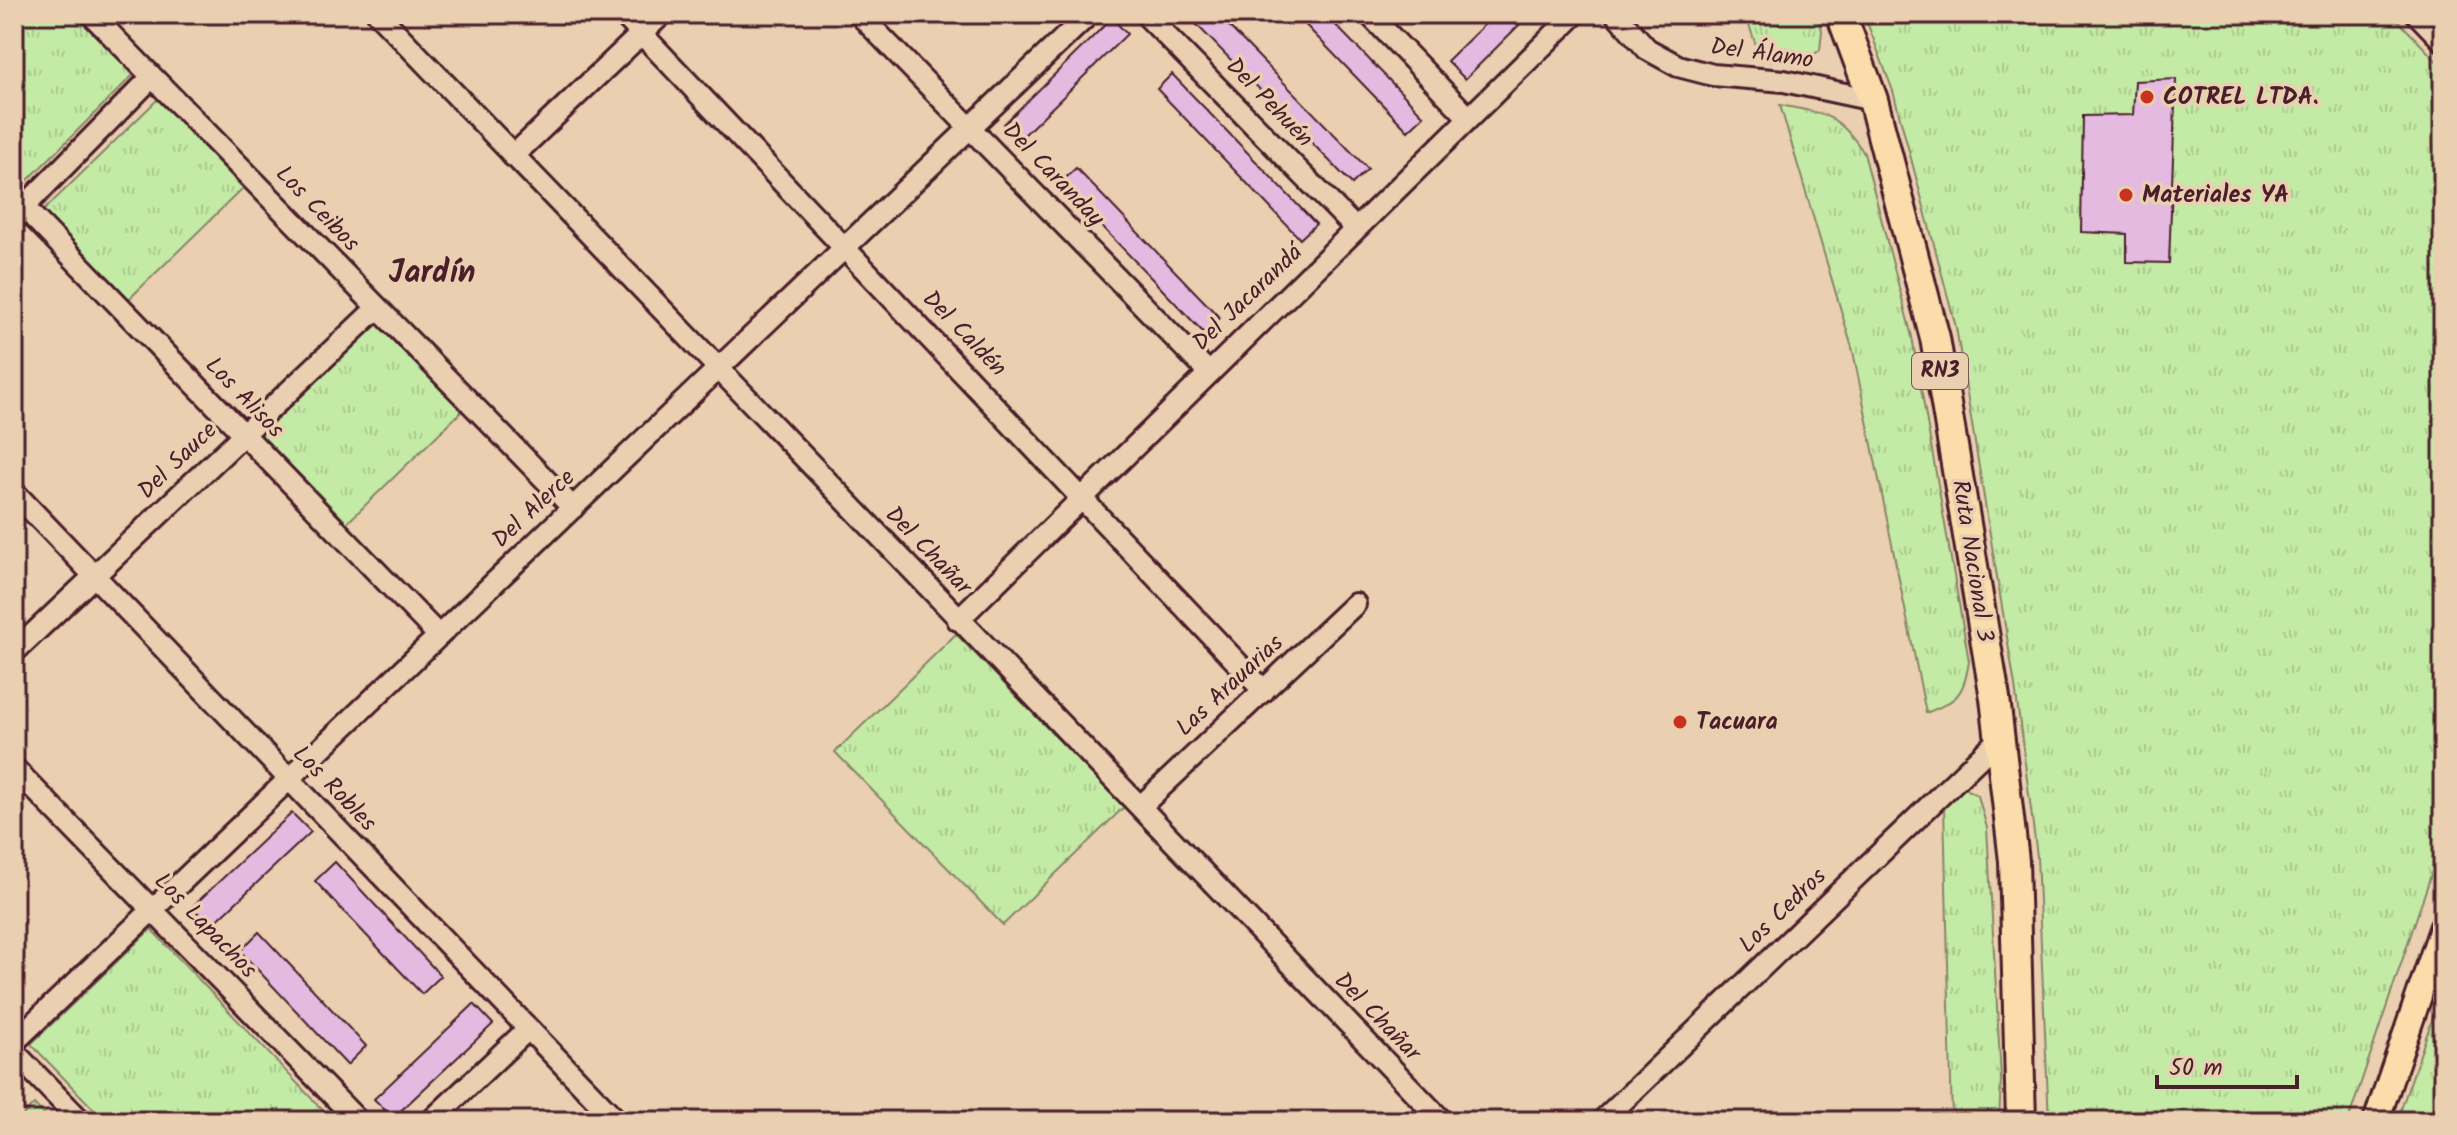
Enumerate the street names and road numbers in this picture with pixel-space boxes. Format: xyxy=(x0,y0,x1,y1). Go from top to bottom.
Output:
street label: Del Álamo xyxy=(1708,27,1816,81)
street label: Del Pehuén xyxy=(1216,49,1322,157)
street label: Del Caranday xyxy=(992,113,1114,237)
street label: Los Ceibos xyxy=(265,156,369,262)
street label: Del Jacarandá xyxy=(1184,233,1314,361)
street label: Del Caldén xyxy=(912,281,1016,387)
street label: Los Alisos xyxy=(195,348,293,448)
road number: RN3 xyxy=(1912,353,1968,389)
street label: Del Sauce xyxy=(129,413,227,509)
street label: Del Alerce xyxy=(483,460,585,558)
street label: Ruta Nacional 3 xyxy=(1940,477,2004,645)
street label: Del Chañar xyxy=(875,497,982,606)
street label: Las Arauarias xyxy=(1167,625,1293,747)
street label: Los Robles xyxy=(282,737,386,841)
street label: Los Cedros xyxy=(1730,859,1836,963)
street label: Los Lapachos xyxy=(144,864,266,988)
street label: Del Chañar xyxy=(1324,963,1431,1072)

